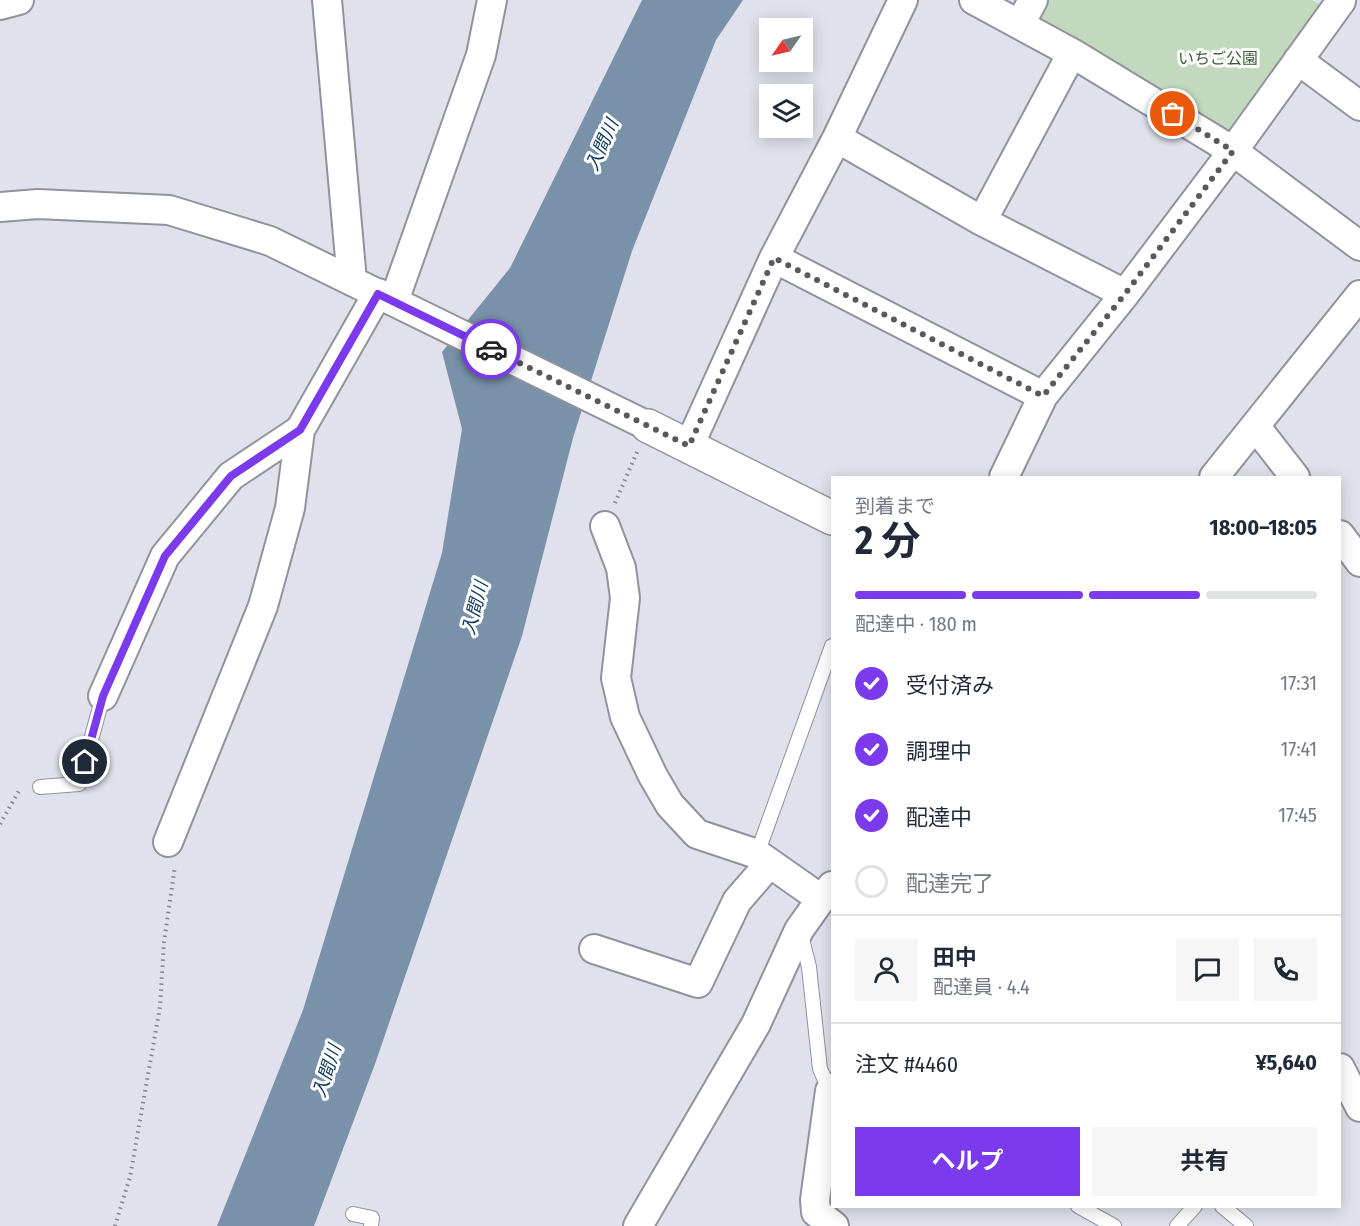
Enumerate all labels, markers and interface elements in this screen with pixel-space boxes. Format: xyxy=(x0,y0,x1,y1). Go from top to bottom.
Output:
north arrow xyxy=(759,18,813,72)
map controls xyxy=(759,18,813,138)
park label: いちご公園 xyxy=(1178,49,1258,68)
button: layers xyxy=(759,84,813,138)
pin xyxy=(1147,88,1198,139)
icon: bag xyxy=(1156,97,1189,130)
water label: 入間川 xyxy=(581,114,624,174)
courier xyxy=(461,319,521,379)
icon: car xyxy=(475,333,508,366)
text: 到着まで xyxy=(855,494,935,518)
text: 18:00–18:05 xyxy=(1209,514,1317,541)
text: 2 分 xyxy=(855,518,920,564)
water label: 入間川 xyxy=(457,577,493,637)
text: 配達中 · 180 m xyxy=(855,612,977,636)
icon: check xyxy=(855,667,888,700)
text: 17:31 xyxy=(1280,671,1317,695)
text: 受付済み xyxy=(906,672,994,699)
icon: check xyxy=(855,733,888,766)
pin xyxy=(59,736,110,787)
text: 17:41 xyxy=(1281,737,1317,761)
text: 調理中 xyxy=(906,738,972,765)
icon: home xyxy=(68,745,101,778)
icon: check xyxy=(855,799,888,832)
text: 17:45 xyxy=(1278,803,1317,827)
text: 配達中 xyxy=(906,804,972,831)
text: 配達完了 xyxy=(906,870,994,897)
button: person xyxy=(855,938,918,1001)
button: chat xyxy=(1176,938,1239,1001)
button: phone xyxy=(1254,938,1317,1001)
text: 田中 xyxy=(933,944,977,971)
text: 配達員 · 4.4 xyxy=(933,975,1030,999)
water label: 入間川 xyxy=(308,1040,346,1100)
text: ¥5,640 xyxy=(1255,1049,1317,1076)
text: 注文 #4460 xyxy=(855,1051,958,1078)
button: ヘルプ xyxy=(855,1127,1080,1196)
button: 共有 xyxy=(1092,1127,1317,1196)

